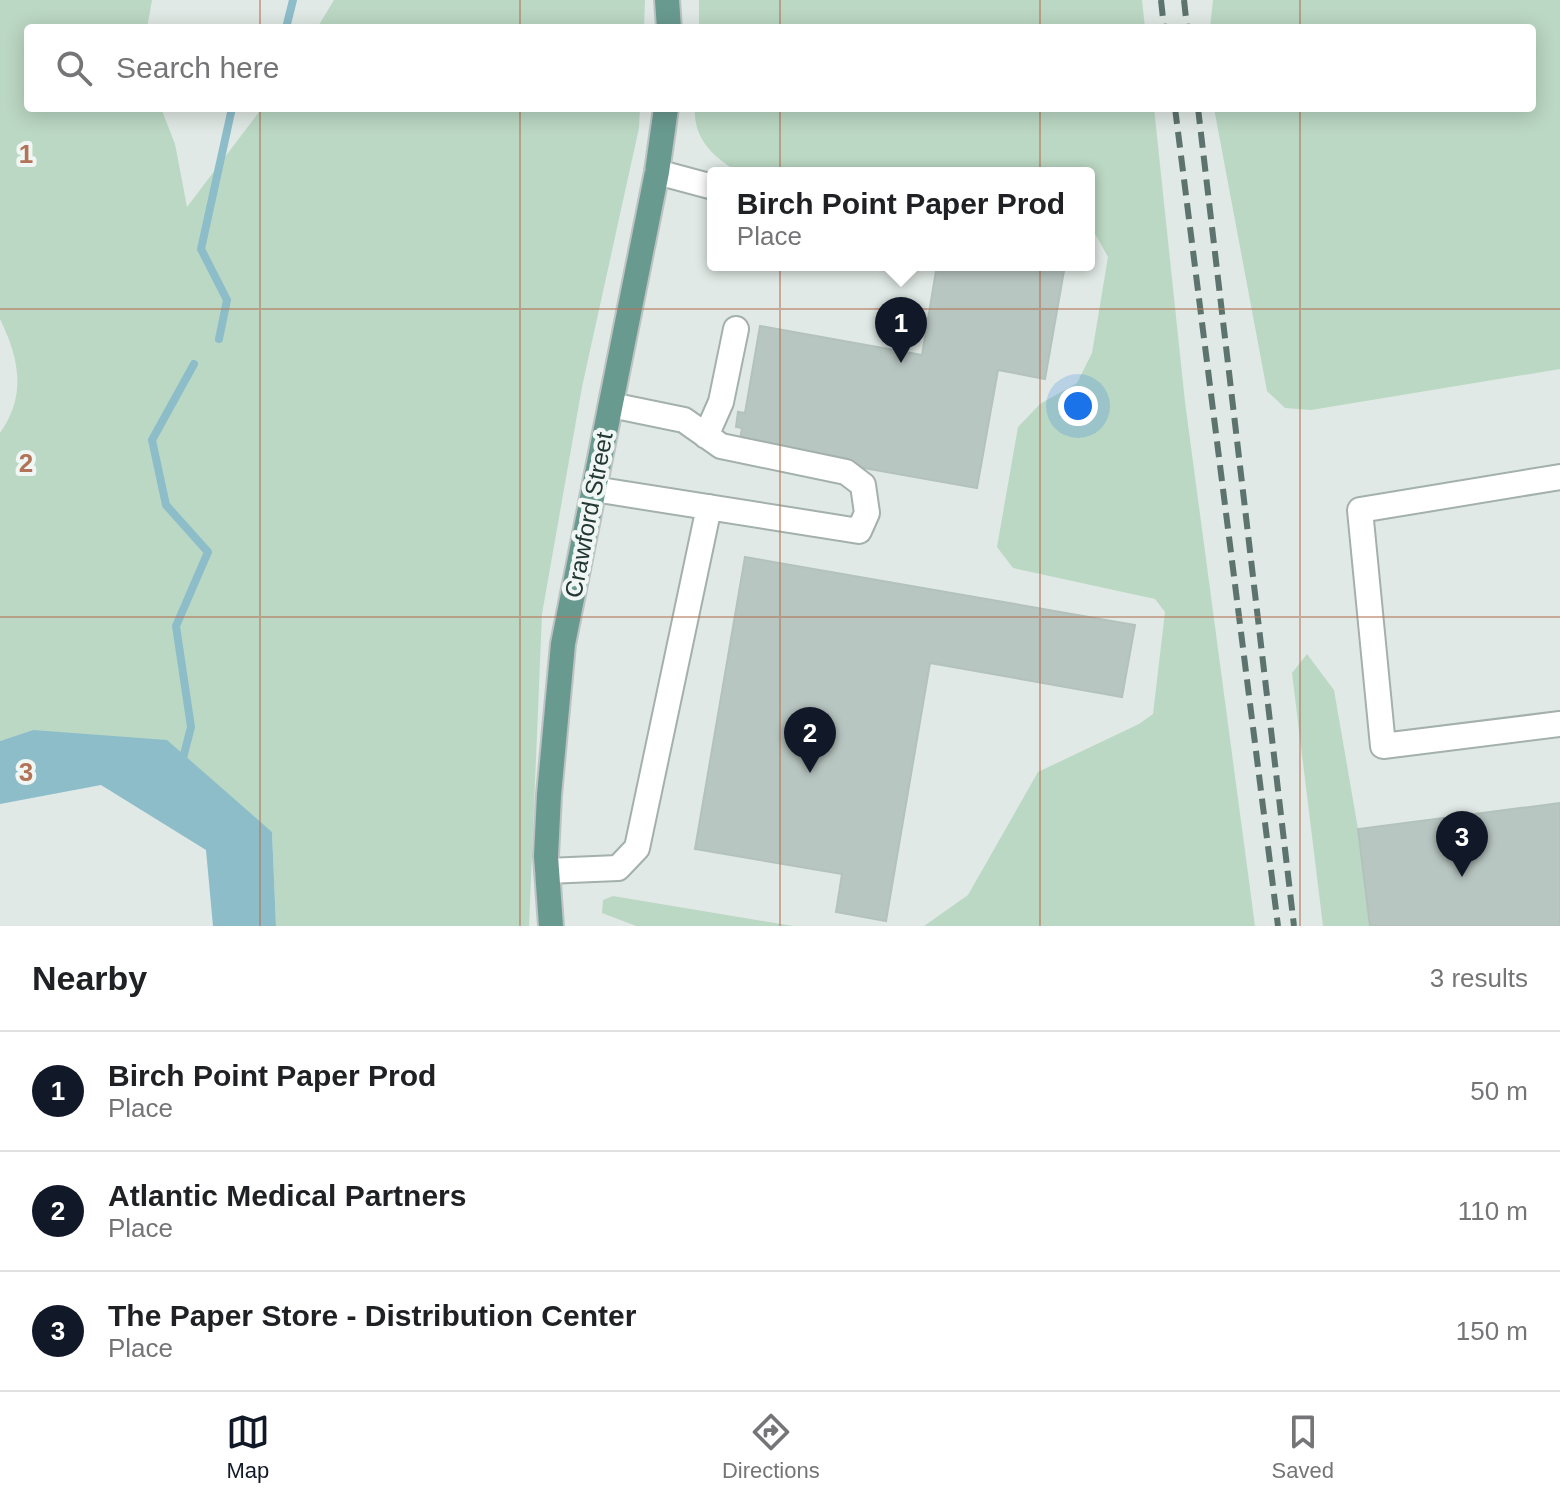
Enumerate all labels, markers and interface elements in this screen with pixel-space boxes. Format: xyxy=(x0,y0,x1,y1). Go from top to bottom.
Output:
search box xyxy=(24,24,1536,112)
icon: search xyxy=(52,46,96,90)
text: Search here xyxy=(116,51,279,84)
text: 1 xyxy=(19,139,33,169)
popup xyxy=(707,167,1095,271)
text: Birch Point Paper Prod xyxy=(737,187,1065,220)
text: Place xyxy=(737,221,802,251)
pin: 1 xyxy=(875,297,927,363)
your location xyxy=(1058,386,1098,426)
street label: Crawford Street xyxy=(559,430,618,600)
text: 2 xyxy=(19,448,33,478)
pin: 2 xyxy=(784,707,836,773)
text: 3 xyxy=(19,757,33,787)
pin: 3 xyxy=(1436,811,1488,877)
text: Nearby xyxy=(32,959,147,997)
text: 3 results xyxy=(1430,963,1528,993)
text: Birch Point Paper Prod xyxy=(108,1059,436,1092)
text: 1 xyxy=(51,1076,65,1106)
text: 50 m xyxy=(1470,1076,1528,1106)
text: Place xyxy=(108,1093,173,1123)
text: Atlantic Medical Partners xyxy=(108,1179,466,1212)
text: 2 xyxy=(51,1196,65,1226)
text: 110 m xyxy=(1458,1196,1528,1226)
text: Place xyxy=(108,1213,173,1243)
text: The Paper Store - Distribution Center xyxy=(108,1299,636,1332)
text: 3 xyxy=(51,1316,65,1346)
text: 150 m xyxy=(1456,1316,1528,1346)
text: Place xyxy=(108,1333,173,1363)
tab: Map xyxy=(226,1410,270,1484)
tab: Directions xyxy=(722,1410,820,1484)
tab: Saved xyxy=(1272,1410,1334,1484)

